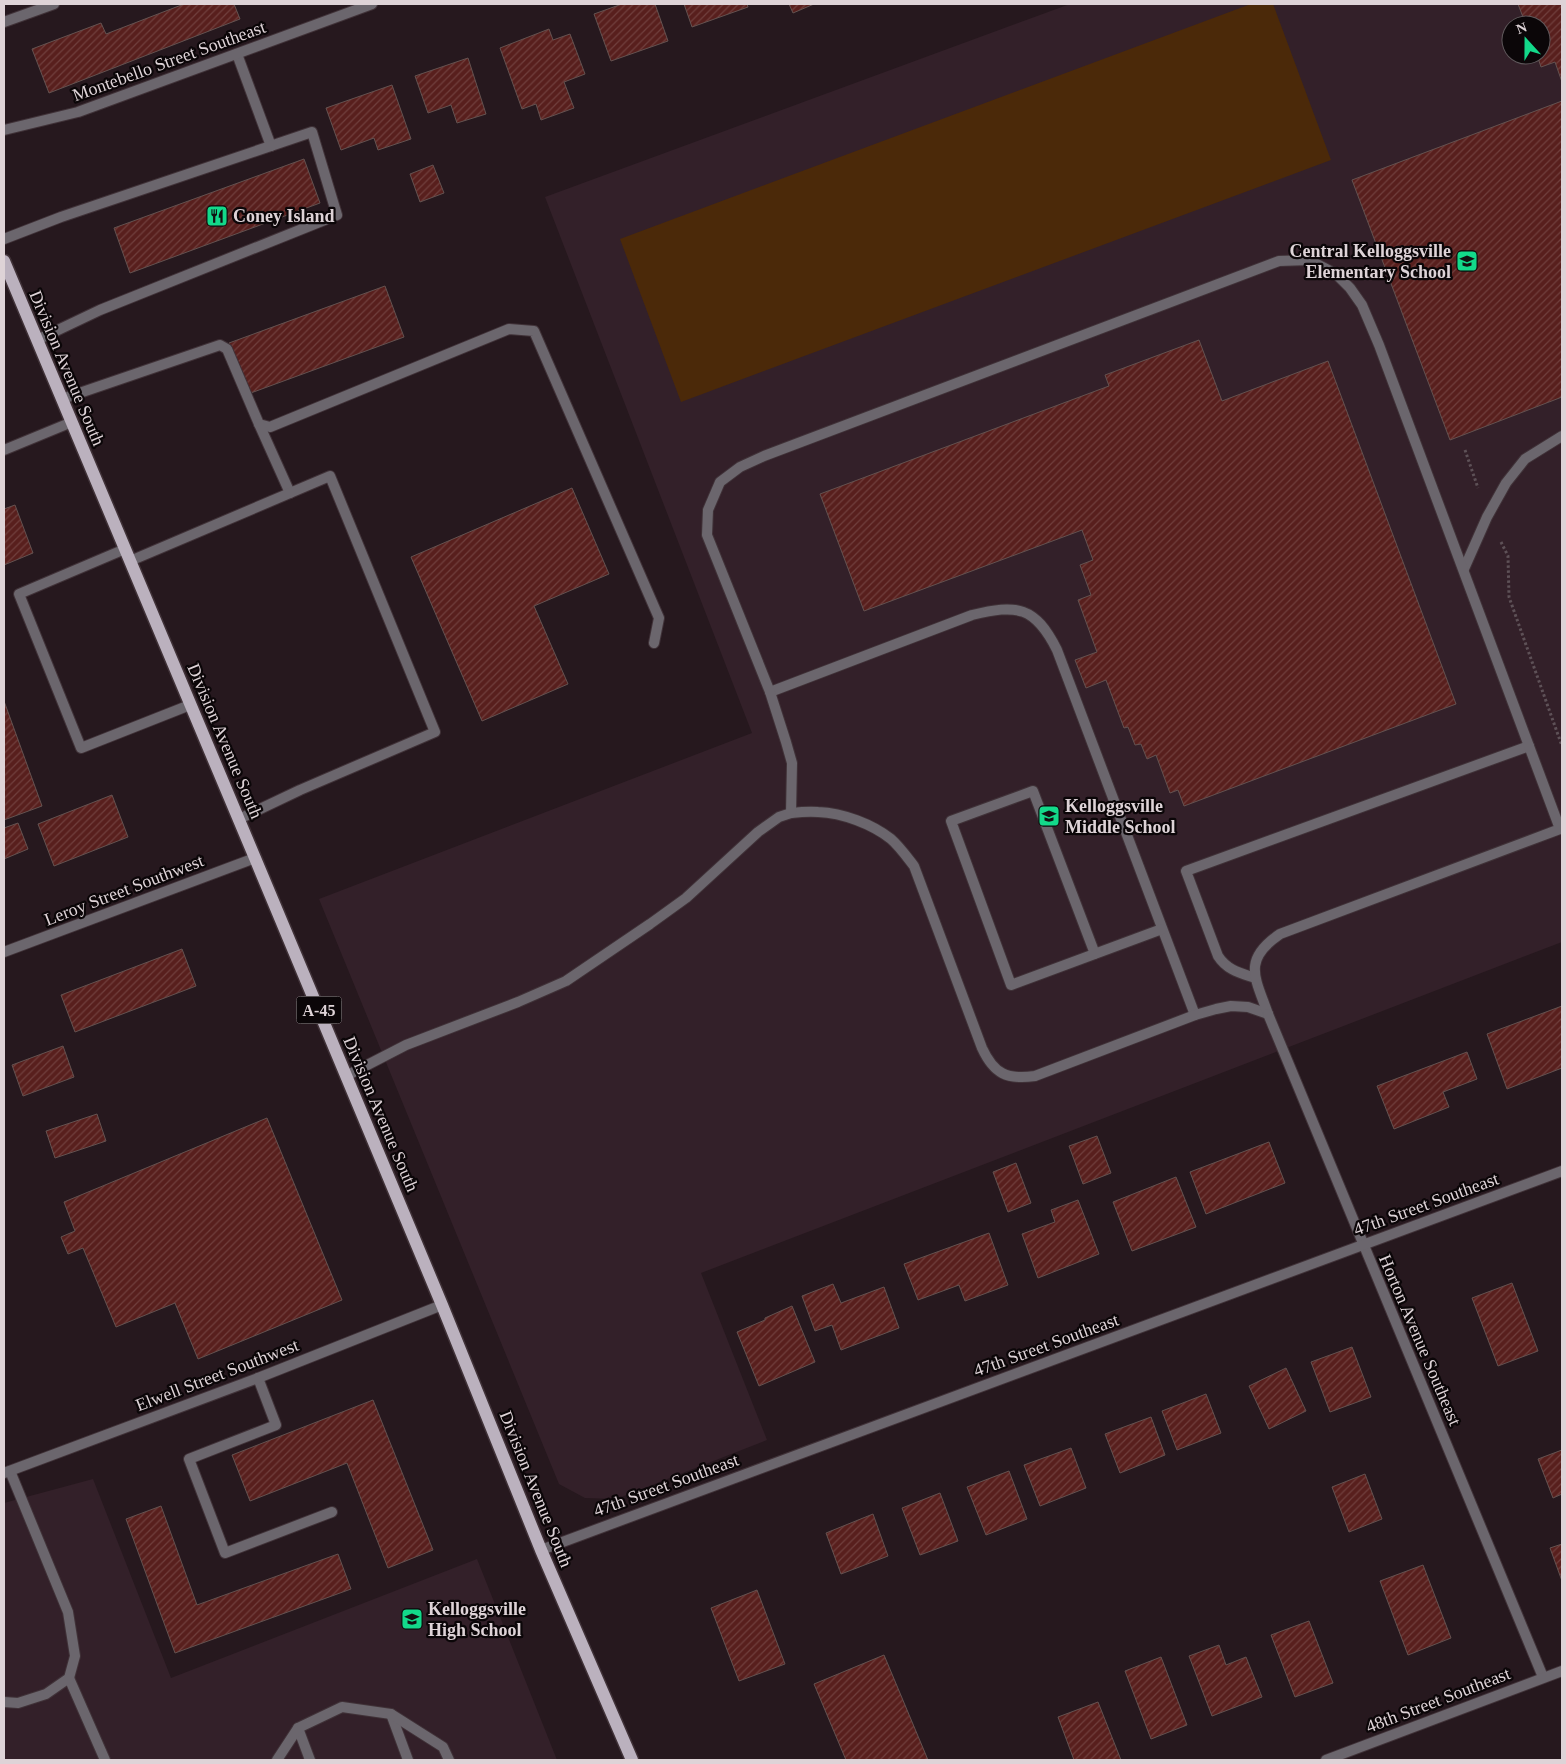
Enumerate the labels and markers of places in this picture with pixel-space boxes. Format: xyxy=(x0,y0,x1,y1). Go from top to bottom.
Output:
restaurant icon: Coney Island xyxy=(205,204,229,228)
place label: Coney Island xyxy=(233,206,335,226)
place label: Central Kelloggsville Elementary School xyxy=(1290,241,1451,282)
school or university icon: Central Kelloggsville Elementary School xyxy=(1455,249,1479,273)
place label: Kelloggsville Middle School xyxy=(1065,796,1176,837)
school or university icon: Kelloggsville Middle School xyxy=(1037,804,1061,828)
place label: Kelloggsville High School xyxy=(428,1599,526,1640)
school or university icon: Kelloggsville High School xyxy=(400,1607,424,1631)

